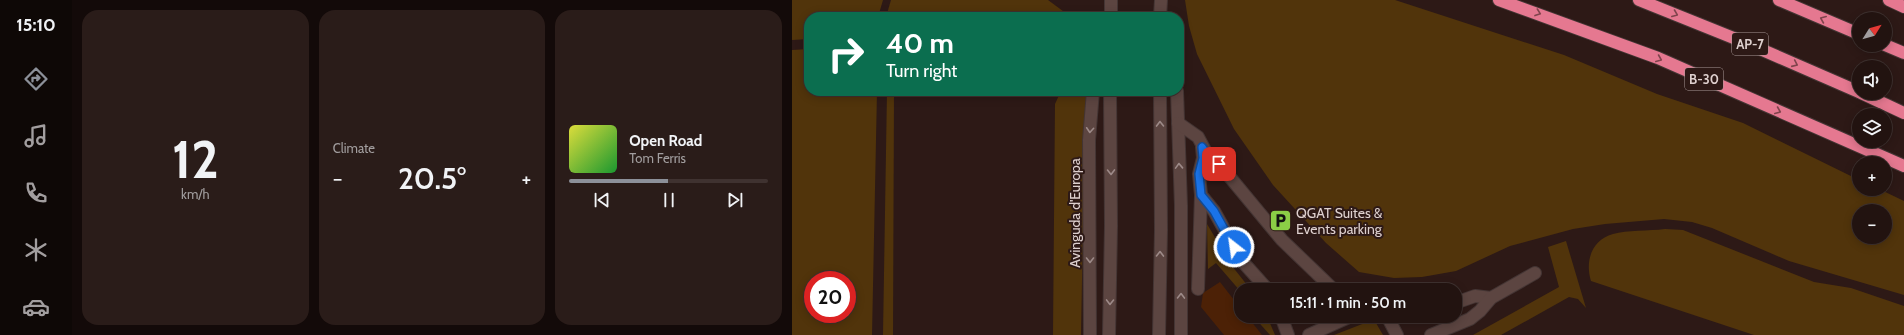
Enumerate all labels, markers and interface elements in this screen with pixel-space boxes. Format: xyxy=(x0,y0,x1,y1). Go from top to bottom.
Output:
one-way arrow xyxy=(1534,9,1541,17)
one-way arrow xyxy=(1672,10,1679,18)
north arrow xyxy=(1852,12,1892,52)
map controls xyxy=(1852,12,1892,244)
text: 15:10 xyxy=(16,14,56,36)
one-way arrow xyxy=(1820,15,1827,23)
text: 40 m xyxy=(886,26,954,60)
icon: right xyxy=(820,28,872,80)
road number: AP-7 xyxy=(1732,33,1768,55)
one-way arrow xyxy=(1655,54,1663,62)
one-way arrow xyxy=(1791,59,1799,67)
text: Turn right xyxy=(886,60,957,82)
button: sound xyxy=(1852,60,1892,100)
icon: directions xyxy=(22,65,50,93)
road number: B-30 xyxy=(1685,68,1723,90)
one-way arrow xyxy=(1774,106,1782,114)
button: layers xyxy=(1852,108,1892,148)
one-way arrow xyxy=(1156,121,1164,127)
icon: music xyxy=(22,122,50,150)
one-way arrow xyxy=(1086,127,1095,133)
text: 12 xyxy=(172,128,219,191)
text: Open Road xyxy=(629,132,702,150)
text: Climate xyxy=(333,140,375,156)
pin xyxy=(1202,147,1236,181)
text: Tom Ferris xyxy=(629,150,686,166)
icon: arrive xyxy=(1208,153,1230,175)
button: + xyxy=(1852,156,1892,196)
street label: Avinguda d'Europa xyxy=(1066,158,1084,268)
text: 20.5° xyxy=(398,160,466,197)
one-way arrow xyxy=(1175,163,1184,169)
text: − xyxy=(333,165,342,192)
text: + xyxy=(522,165,531,192)
one-way arrow xyxy=(1107,169,1115,175)
icon: phone xyxy=(22,179,50,207)
text: km/h xyxy=(181,186,210,202)
icon: previous xyxy=(591,189,613,211)
icon: pause xyxy=(658,189,680,211)
icon: next xyxy=(724,189,746,211)
place label: QGAT Suites & Events parking xyxy=(1296,204,1383,238)
button: − xyxy=(1852,204,1892,244)
parking icon: QGAT Suites & Events parking xyxy=(1267,208,1293,234)
position arrow xyxy=(1213,226,1255,268)
icon: climate xyxy=(22,236,50,264)
one-way arrow xyxy=(1156,251,1164,257)
one-way arrow xyxy=(1086,257,1094,263)
speed limit sign: 20 xyxy=(804,271,856,323)
icon: car xyxy=(22,293,50,321)
one-way arrow xyxy=(1177,293,1186,299)
text: 15:11 · 1 min · 50 m xyxy=(1290,294,1406,312)
one-way arrow xyxy=(1106,299,1114,305)

